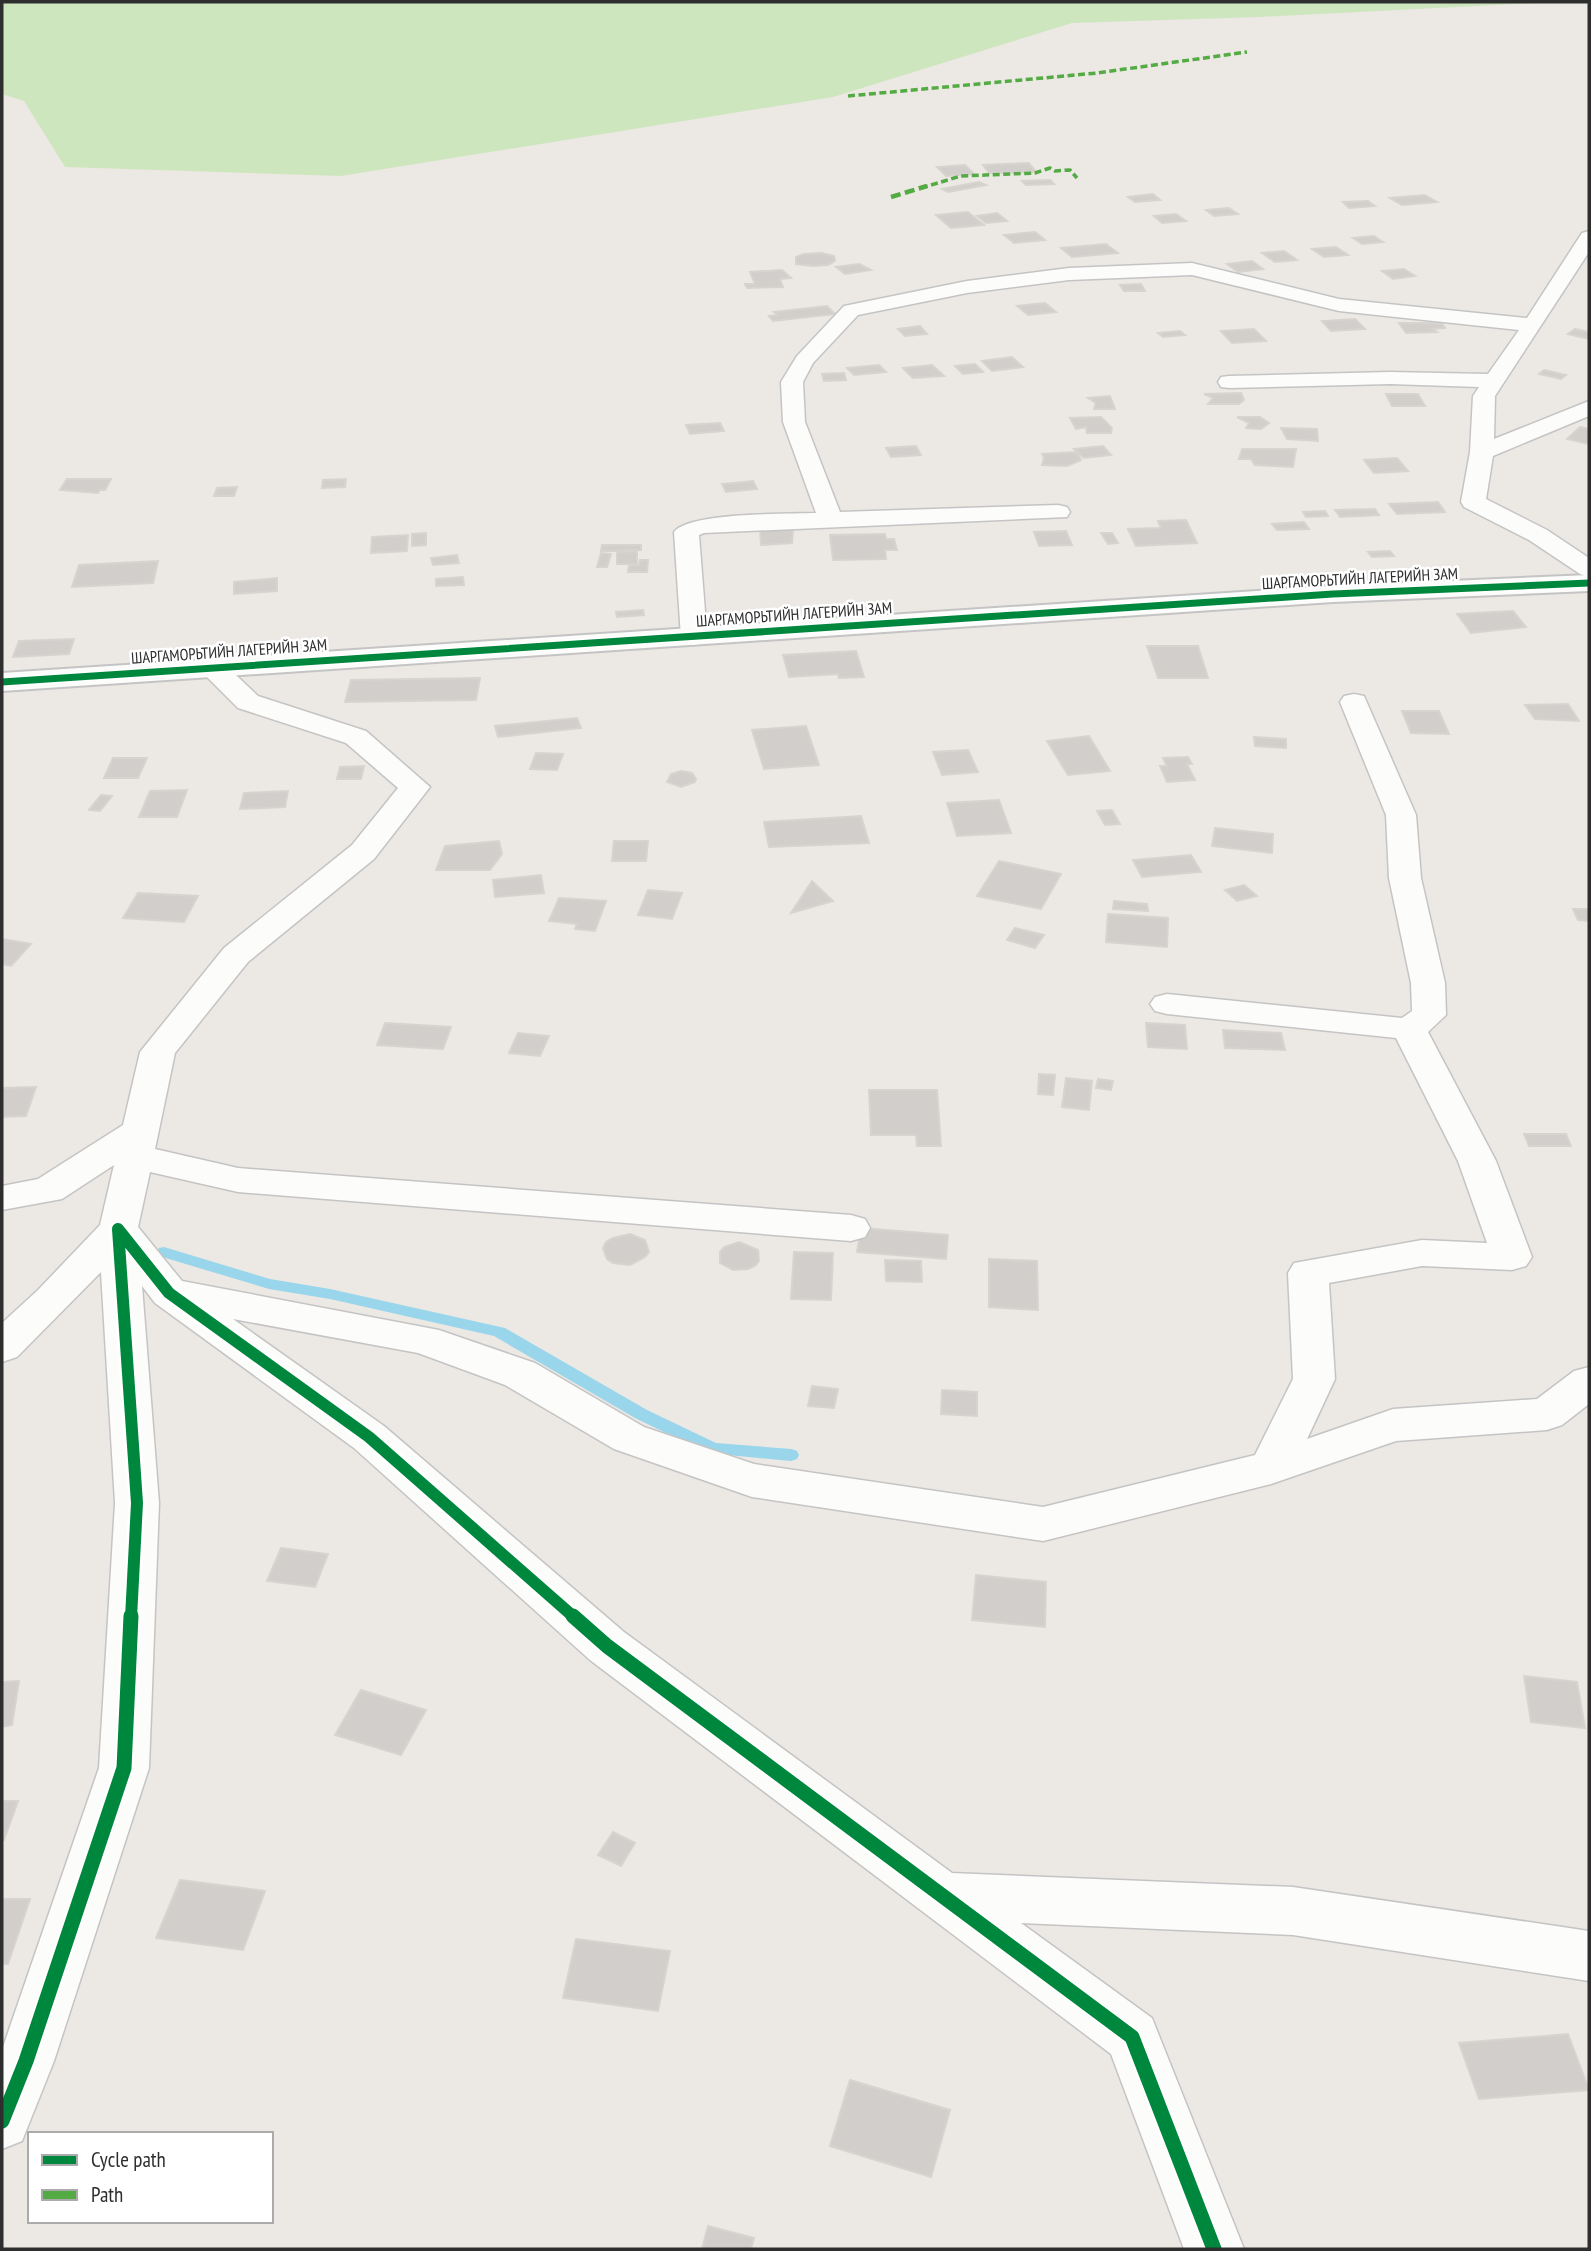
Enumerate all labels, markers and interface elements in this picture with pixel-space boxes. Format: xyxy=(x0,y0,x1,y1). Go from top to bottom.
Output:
street label: ШАРГАМОРЬТИЙН ЛАГЕРИЙН ЗАМ xyxy=(1261,563,1459,593)
street label: ШАРГАМОРЬТИЙН ЛАГЕРИЙН ЗАМ xyxy=(695,597,893,631)
street label: ШАРГАМОРЬТИЙН ЛАГЕРИЙН ЗАМ xyxy=(130,634,328,668)
legend xyxy=(28,2132,273,2223)
text: Cycle path xyxy=(91,2146,166,2173)
text: Path xyxy=(91,2181,123,2208)

